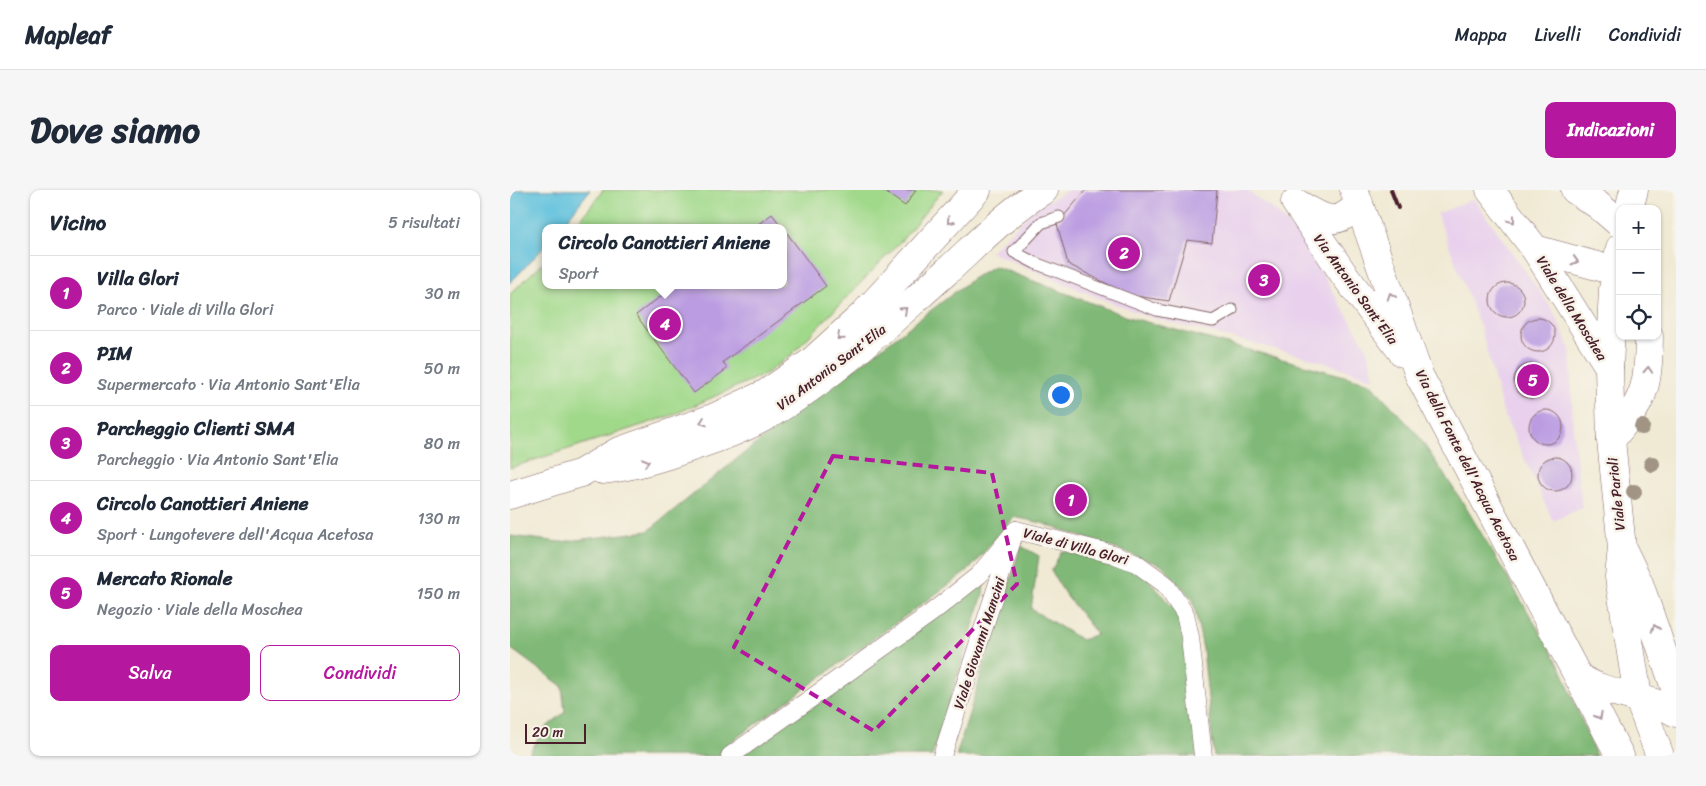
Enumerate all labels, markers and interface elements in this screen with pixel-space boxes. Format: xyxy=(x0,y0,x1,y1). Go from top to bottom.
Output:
text: Mapleaf xyxy=(25,14,111,56)
text: Mappa xyxy=(1455,19,1507,51)
text: Livelli xyxy=(1535,19,1581,51)
text: Condividi xyxy=(1609,19,1681,51)
text: Dove siamo xyxy=(30,99,200,161)
button: Indicazioni xyxy=(1545,102,1676,158)
text: Vicino xyxy=(50,204,106,242)
map controls xyxy=(1616,205,1661,340)
button: + xyxy=(1616,205,1661,250)
text: 5 risultati xyxy=(388,208,460,237)
one-way arrow xyxy=(1506,214,1515,224)
one-way arrow xyxy=(947,215,956,224)
popup xyxy=(542,224,787,289)
text: Circolo Canottieri Aniene xyxy=(559,226,770,259)
street label: Via Antonio Sant'Elia xyxy=(1307,228,1405,351)
pin: 2 xyxy=(1108,234,1140,272)
button: − xyxy=(1616,250,1661,295)
street label: Viale della Moschea xyxy=(1529,251,1615,367)
one-way arrow xyxy=(1570,256,1578,266)
text: Sport xyxy=(559,259,598,288)
pin: 3 xyxy=(1248,261,1280,299)
text: Villa Glori xyxy=(97,262,179,295)
text: 1 xyxy=(63,279,69,308)
text: 30 m xyxy=(425,279,460,308)
one-way arrow xyxy=(1387,292,1397,300)
text: Parco · Viale di Villa Glori xyxy=(97,295,273,324)
button: locate xyxy=(1616,295,1661,340)
pin: 4 xyxy=(649,305,681,343)
one-way arrow xyxy=(898,307,907,316)
street label: Via Antonio Sant'Elia xyxy=(771,317,892,417)
one-way arrow xyxy=(837,331,846,340)
text: PIM xyxy=(97,337,132,370)
text: 2 xyxy=(61,354,71,383)
text: 50 m xyxy=(424,354,460,383)
pin: 5 xyxy=(1517,361,1549,399)
street label: Via della Fonte dell'Acqua Acetosa xyxy=(1408,365,1527,566)
one-way arrow xyxy=(1643,366,1654,374)
text: Supermercato · Via Antonio Sant'Elia xyxy=(97,370,360,399)
your location xyxy=(1048,382,1074,408)
text: Parcheggio Clienti SMA xyxy=(97,412,295,445)
one-way arrow xyxy=(700,416,708,426)
text: 3 xyxy=(62,429,70,458)
text: 80 m xyxy=(424,429,460,458)
text: Parcheggio · Via Antonio Sant'Elia xyxy=(97,445,338,474)
street label: Viale Parioli xyxy=(1600,455,1633,532)
one-way arrow xyxy=(642,457,650,467)
pin: 1 xyxy=(1055,481,1087,519)
text: Circolo Canottieri Aniene xyxy=(97,487,309,520)
text: 4 xyxy=(61,504,71,533)
text: 130 m xyxy=(418,504,460,533)
text: Sport · Lungotevere dell'Acqua Acetosa xyxy=(97,520,373,549)
street label: Viale di Villa Glori xyxy=(1021,520,1132,573)
text: Mercato Rionale xyxy=(97,562,232,595)
street label: Viale Giovanni Mancini xyxy=(946,573,1013,713)
text: 5 xyxy=(61,579,71,608)
text: 150 m xyxy=(417,579,460,608)
text: Negozio · Viale della Moschea xyxy=(97,595,303,624)
one-way arrow xyxy=(1651,625,1661,633)
button: Salva xyxy=(50,645,250,701)
button: Condividi xyxy=(260,645,460,701)
one-way arrow xyxy=(1593,711,1603,720)
text: 20 m xyxy=(532,720,563,745)
scale bar xyxy=(525,721,586,744)

